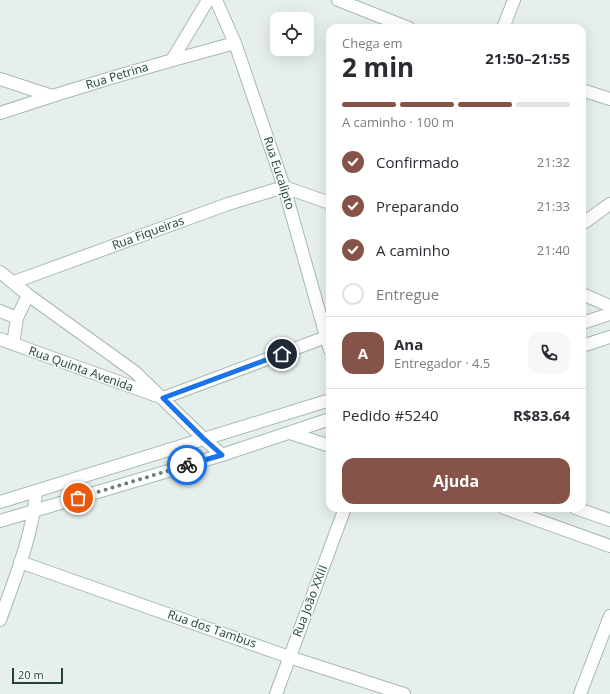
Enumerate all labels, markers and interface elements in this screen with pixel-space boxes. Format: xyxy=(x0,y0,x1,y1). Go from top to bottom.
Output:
map controls xyxy=(270,12,314,56)
button: locate xyxy=(270,12,314,56)
text: Chega em xyxy=(342,34,402,52)
text: 21:50–21:55 xyxy=(485,48,570,68)
text: 2 min xyxy=(342,49,414,85)
street label: Rua Petrina xyxy=(83,58,150,93)
text: A caminho · 100 m xyxy=(342,113,454,131)
street label: Rua Eucalipto xyxy=(260,134,299,212)
icon: check xyxy=(342,151,364,173)
text: Confirmado xyxy=(376,152,459,172)
text: 21:32 xyxy=(537,153,570,171)
icon: check xyxy=(342,195,364,217)
text: Preparando xyxy=(376,196,459,216)
text: 21:33 xyxy=(537,197,570,215)
street label: Rua Fiqueiras xyxy=(109,212,186,253)
icon: check xyxy=(342,239,364,261)
text: A caminho xyxy=(376,240,450,260)
text: 21:40 xyxy=(537,241,570,259)
text: Entregue xyxy=(376,284,439,304)
button: phone xyxy=(528,332,570,374)
text: Ana xyxy=(394,334,423,354)
pin xyxy=(265,337,299,371)
street label: Rua Quinta Avenida xyxy=(26,342,136,395)
icon: home xyxy=(271,343,293,365)
text: A xyxy=(358,343,368,363)
text: Entregador · 4.5 xyxy=(394,354,490,372)
text: Pedido #5240 xyxy=(342,405,439,425)
text: R$83.64 xyxy=(513,405,570,425)
courier xyxy=(167,445,207,485)
icon: bike xyxy=(176,454,198,476)
button: Ajuda xyxy=(342,458,570,504)
pin xyxy=(61,481,95,515)
icon: bag xyxy=(67,487,89,509)
street label: Rua João XXIII xyxy=(288,562,331,639)
street label: Rua dos Tambus xyxy=(166,605,259,652)
scale bar xyxy=(12,666,63,685)
text: 20 m xyxy=(18,667,44,682)

